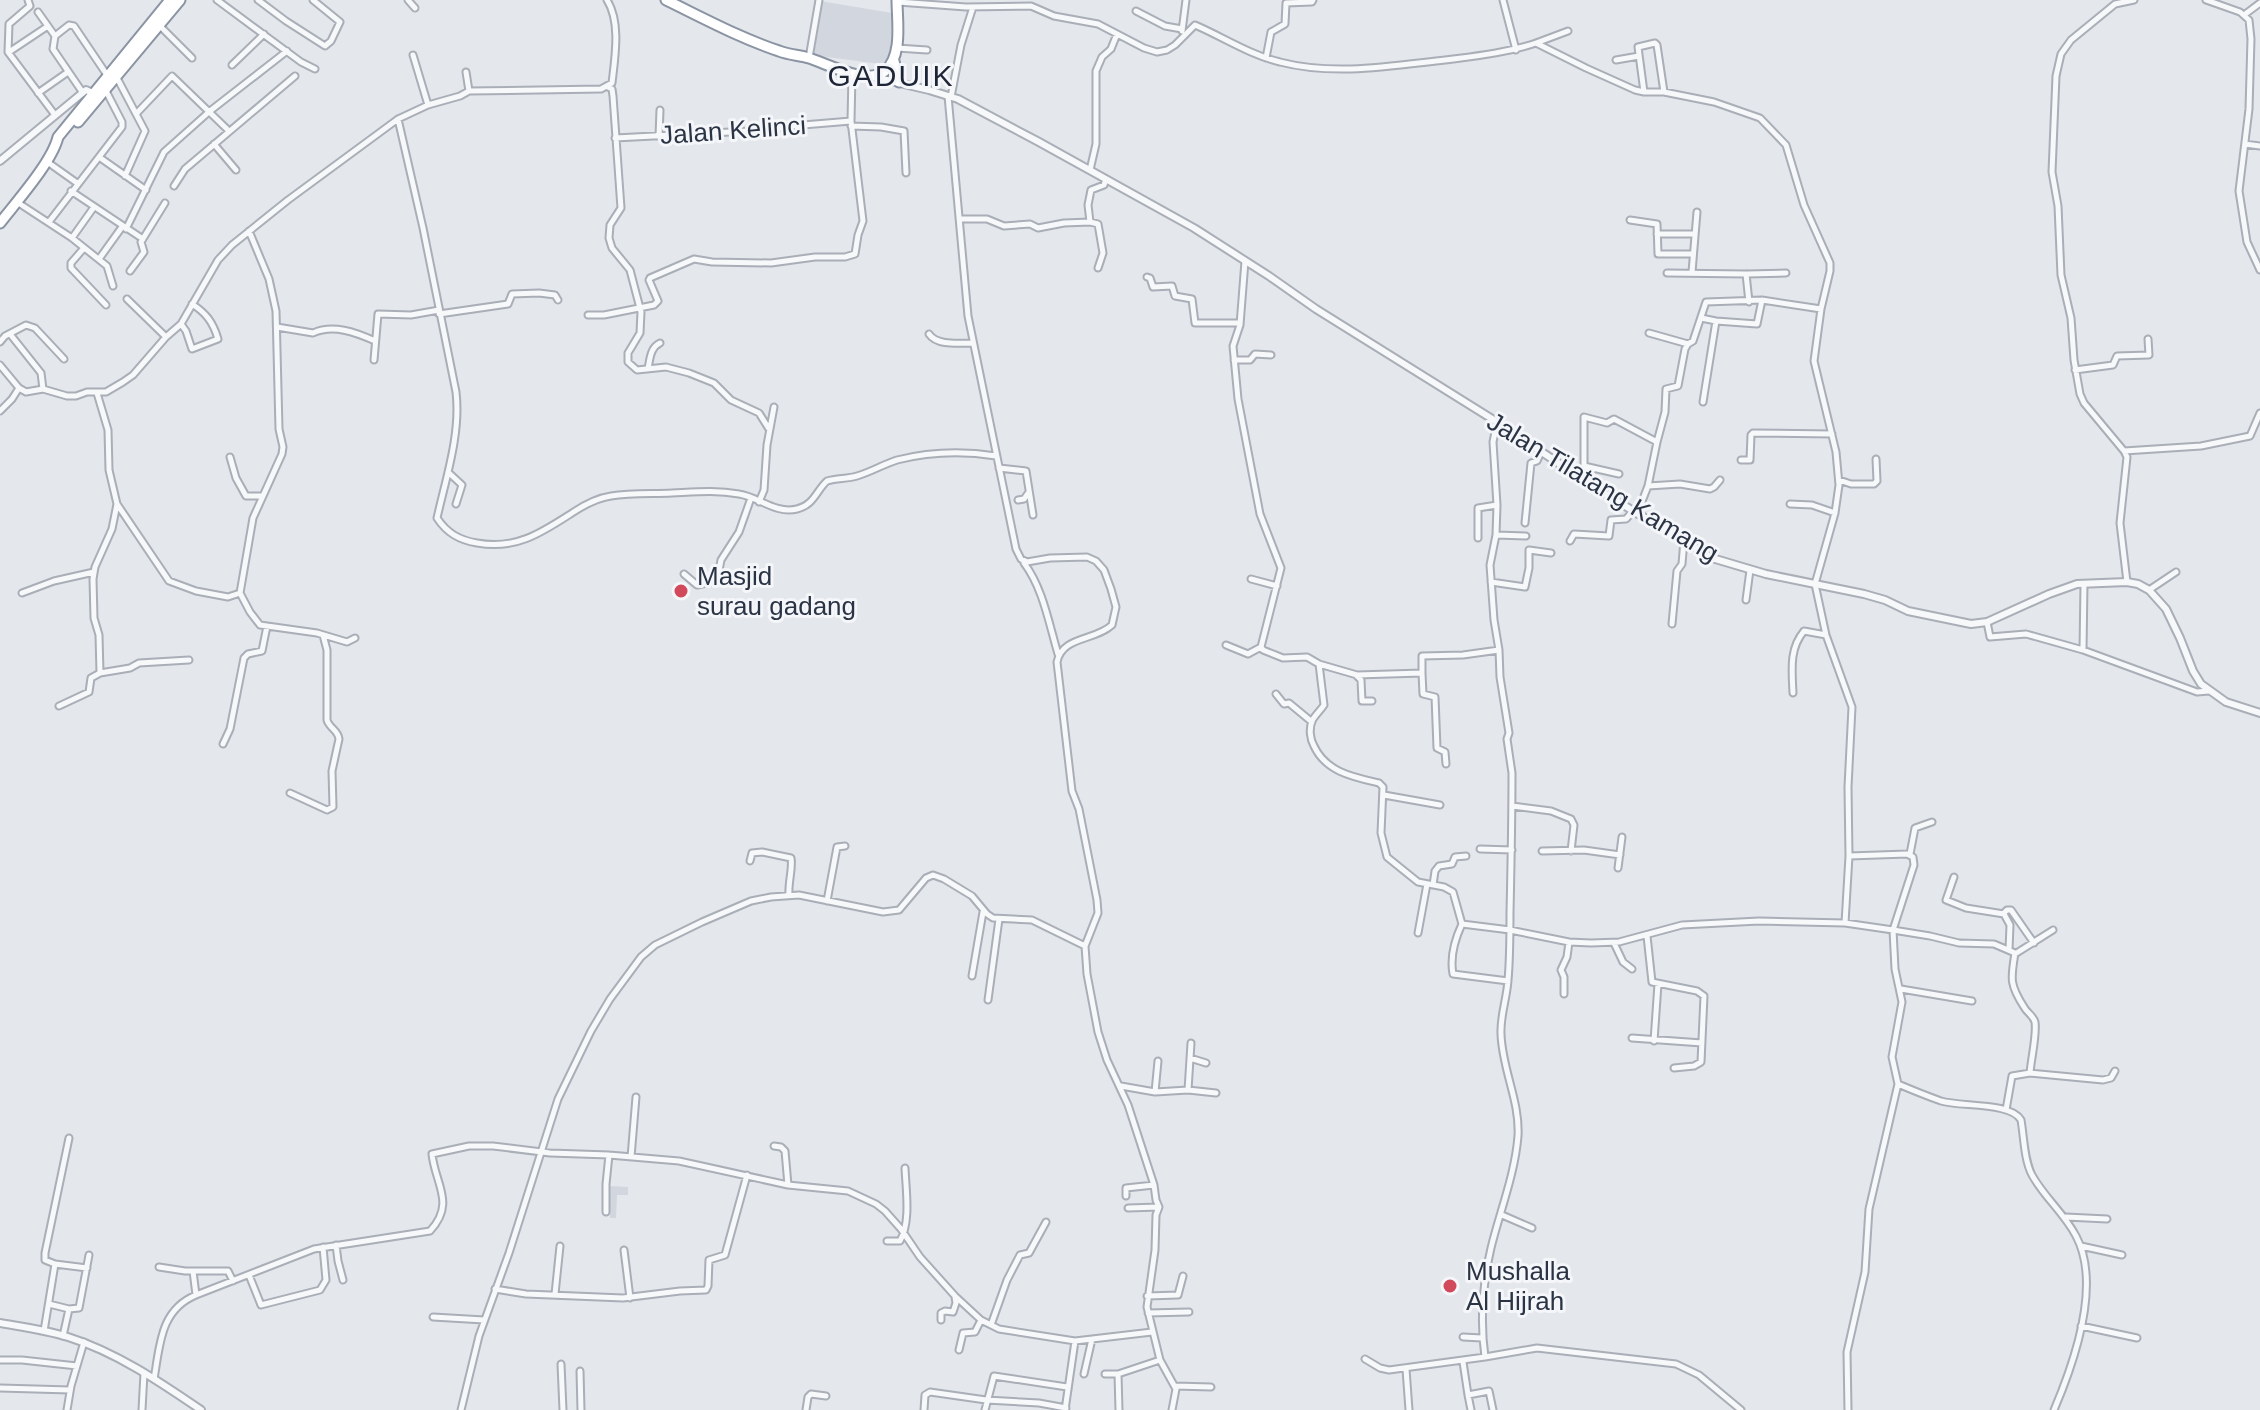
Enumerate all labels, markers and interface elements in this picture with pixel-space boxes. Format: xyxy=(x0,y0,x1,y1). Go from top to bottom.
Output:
district label: GADUIK xyxy=(827,59,955,92)
street label: Jalan Kelinci xyxy=(659,110,807,150)
street label: Jalan Tilatang Kamang xyxy=(1482,406,1724,568)
place label: Masjid surau gadang xyxy=(697,561,856,621)
marker: Masjid surau gadang xyxy=(672,582,690,600)
place label: Mushalla Al Hijrah xyxy=(1466,1256,1571,1316)
marker: Mushalla Al Hijrah xyxy=(1441,1277,1459,1295)

